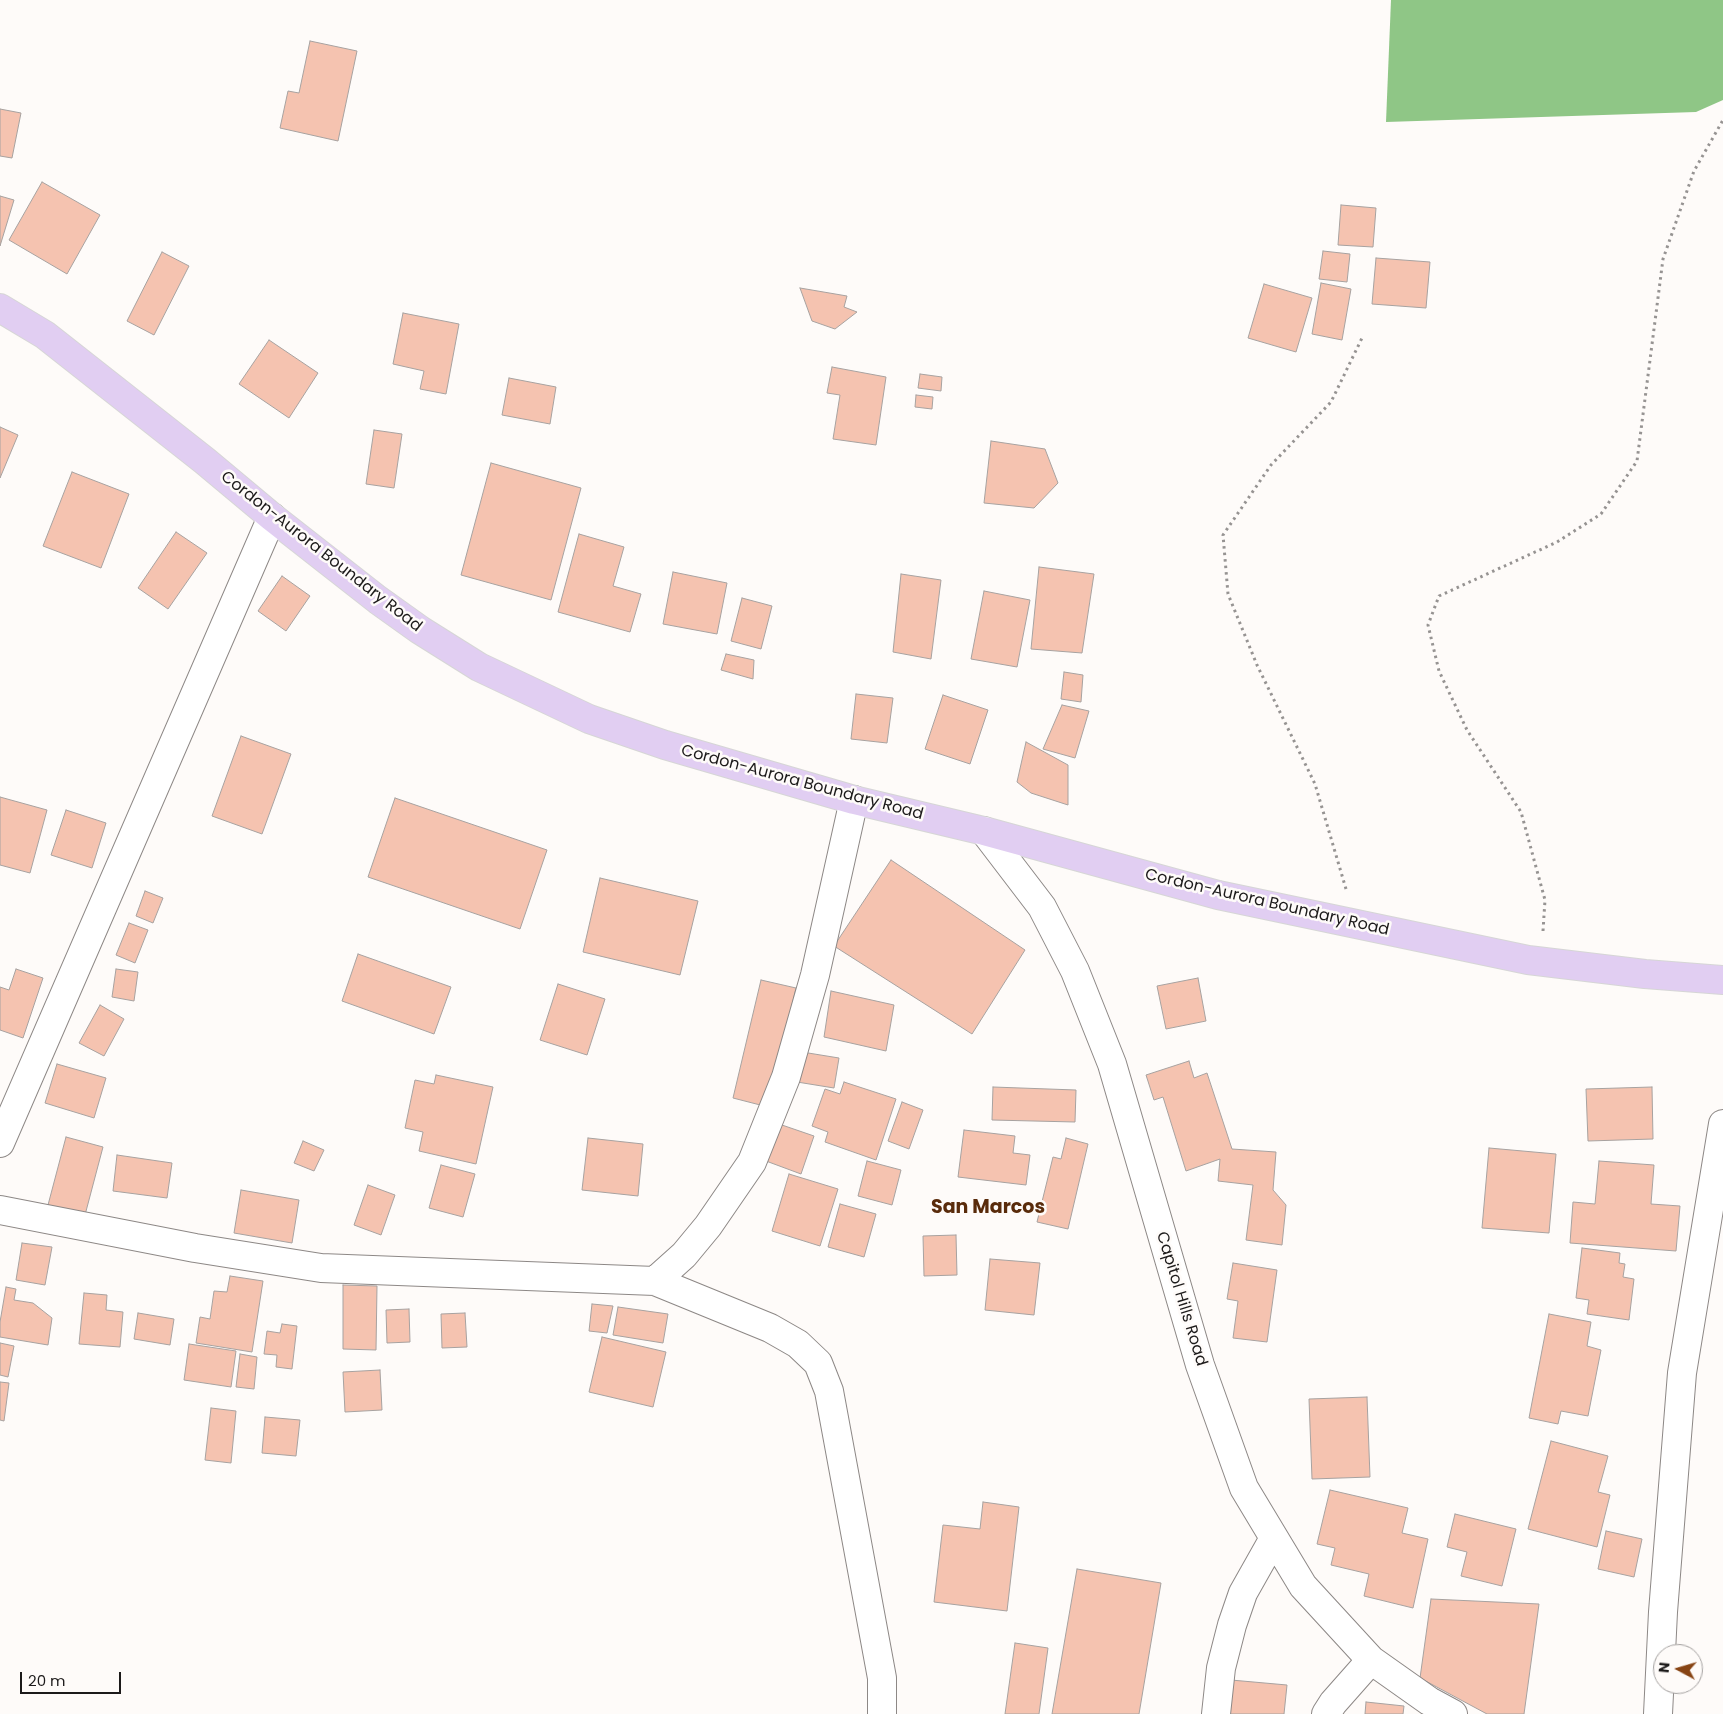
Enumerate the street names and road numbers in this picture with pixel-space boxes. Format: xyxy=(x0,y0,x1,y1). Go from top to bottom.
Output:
street label: Cordon-Aurora Boundary Road xyxy=(217,467,425,637)
street label: Cordon-Aurora Boundary Road xyxy=(679,741,925,825)
street label: Cordon-Aurora Boundary Road xyxy=(1143,866,1391,940)
street label: Capitol Hills Road xyxy=(1151,1230,1211,1368)

